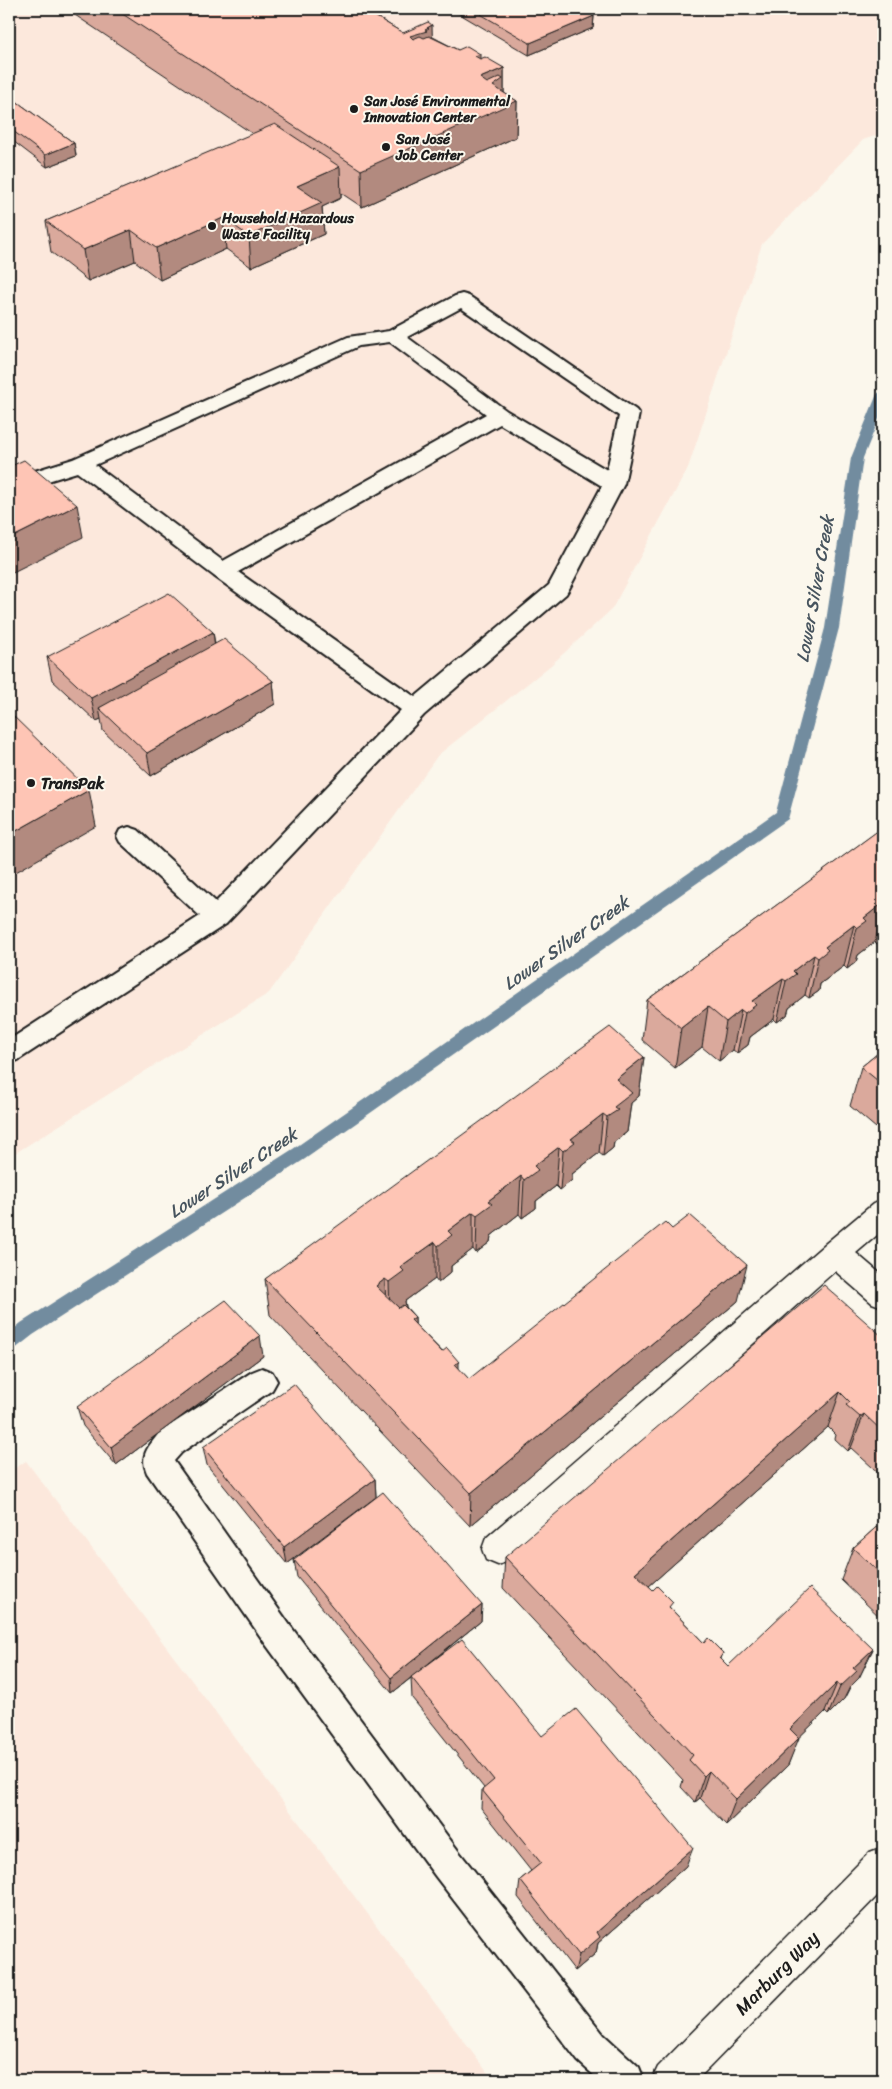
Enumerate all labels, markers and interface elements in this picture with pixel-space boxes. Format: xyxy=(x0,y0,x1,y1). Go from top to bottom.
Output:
place label: San José Environmental Innovation Center xyxy=(363,89,511,130)
marker: San José Environmental Innovation Center xyxy=(348,103,360,115)
place label: San José Job Center xyxy=(395,127,464,168)
marker: San José Job Center xyxy=(380,141,392,153)
place label: Household Hazardous Waste Facility xyxy=(221,206,355,247)
marker: Household Hazardous Waste Facility xyxy=(206,220,218,232)
water label: Lower Silver Creek xyxy=(786,511,844,665)
place label: TransPak xyxy=(41,769,105,798)
marker: TransPak xyxy=(25,777,37,789)
water label: Lower Silver Creek xyxy=(496,886,638,999)
water label: Lower Silver Creek xyxy=(162,1118,306,1227)
street label: Marburg Way xyxy=(727,1923,827,2023)

